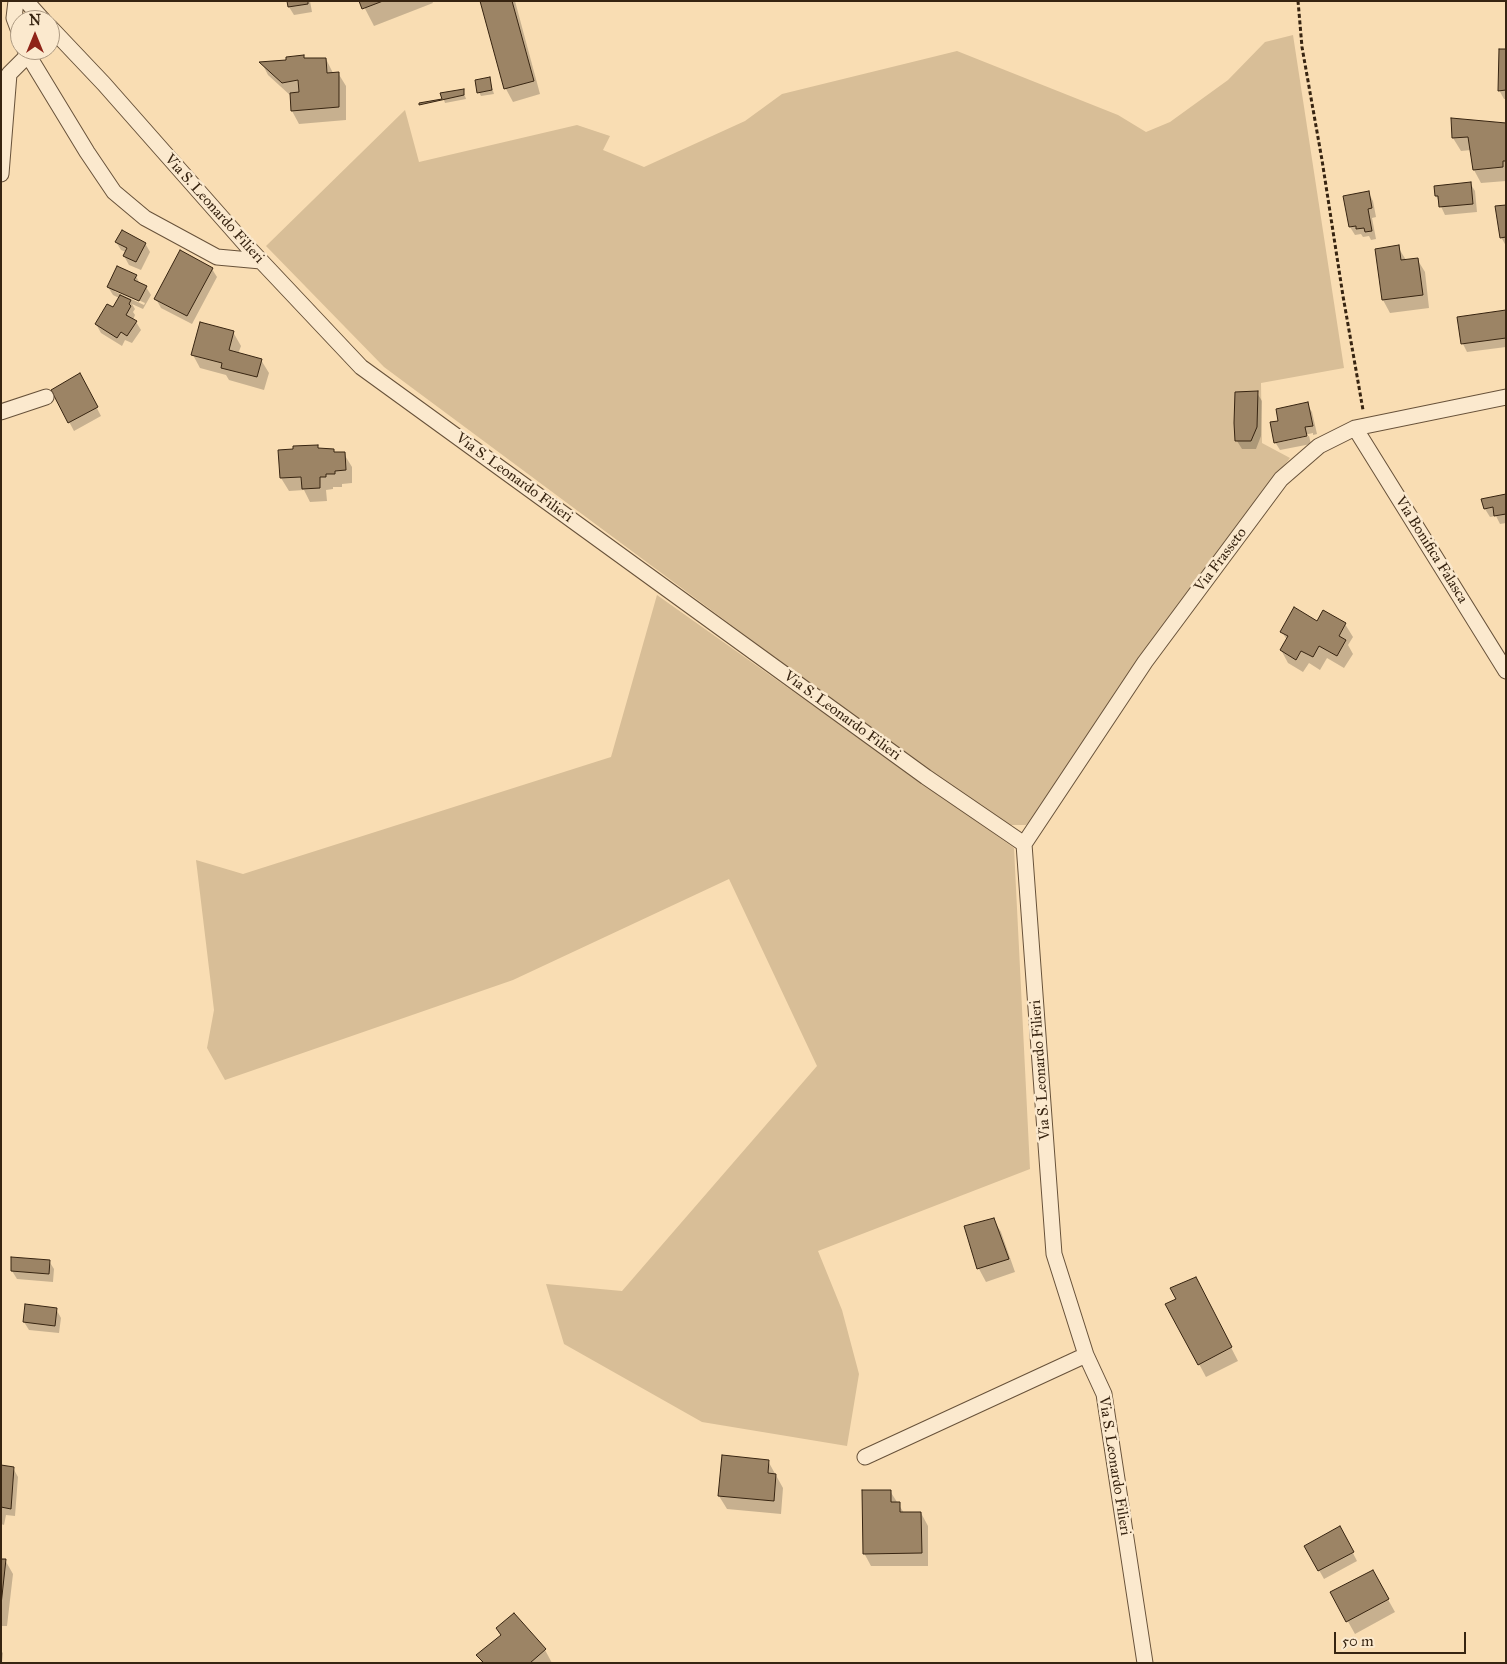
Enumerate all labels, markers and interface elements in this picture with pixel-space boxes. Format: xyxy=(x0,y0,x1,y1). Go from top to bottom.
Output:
north arrow xyxy=(10,10,60,60)
text: N xyxy=(29,12,41,29)
street label: Via S. Leonardo Filieri xyxy=(160,151,268,267)
street label: Via S. Leonardo Filieri xyxy=(452,429,576,527)
street label: Via Bonifica Falasca xyxy=(1391,493,1471,607)
street label: Via Frasseto xyxy=(1191,524,1251,596)
street label: Via S. Leonardo Filieri xyxy=(780,667,904,765)
street label: Via S. Leonardo Filieri xyxy=(1027,999,1055,1141)
street label: Via S. Leonardo Filieri xyxy=(1094,1395,1134,1537)
scale bar xyxy=(1337,1622,1470,1654)
text: 50 m xyxy=(1342,1632,1374,1650)

